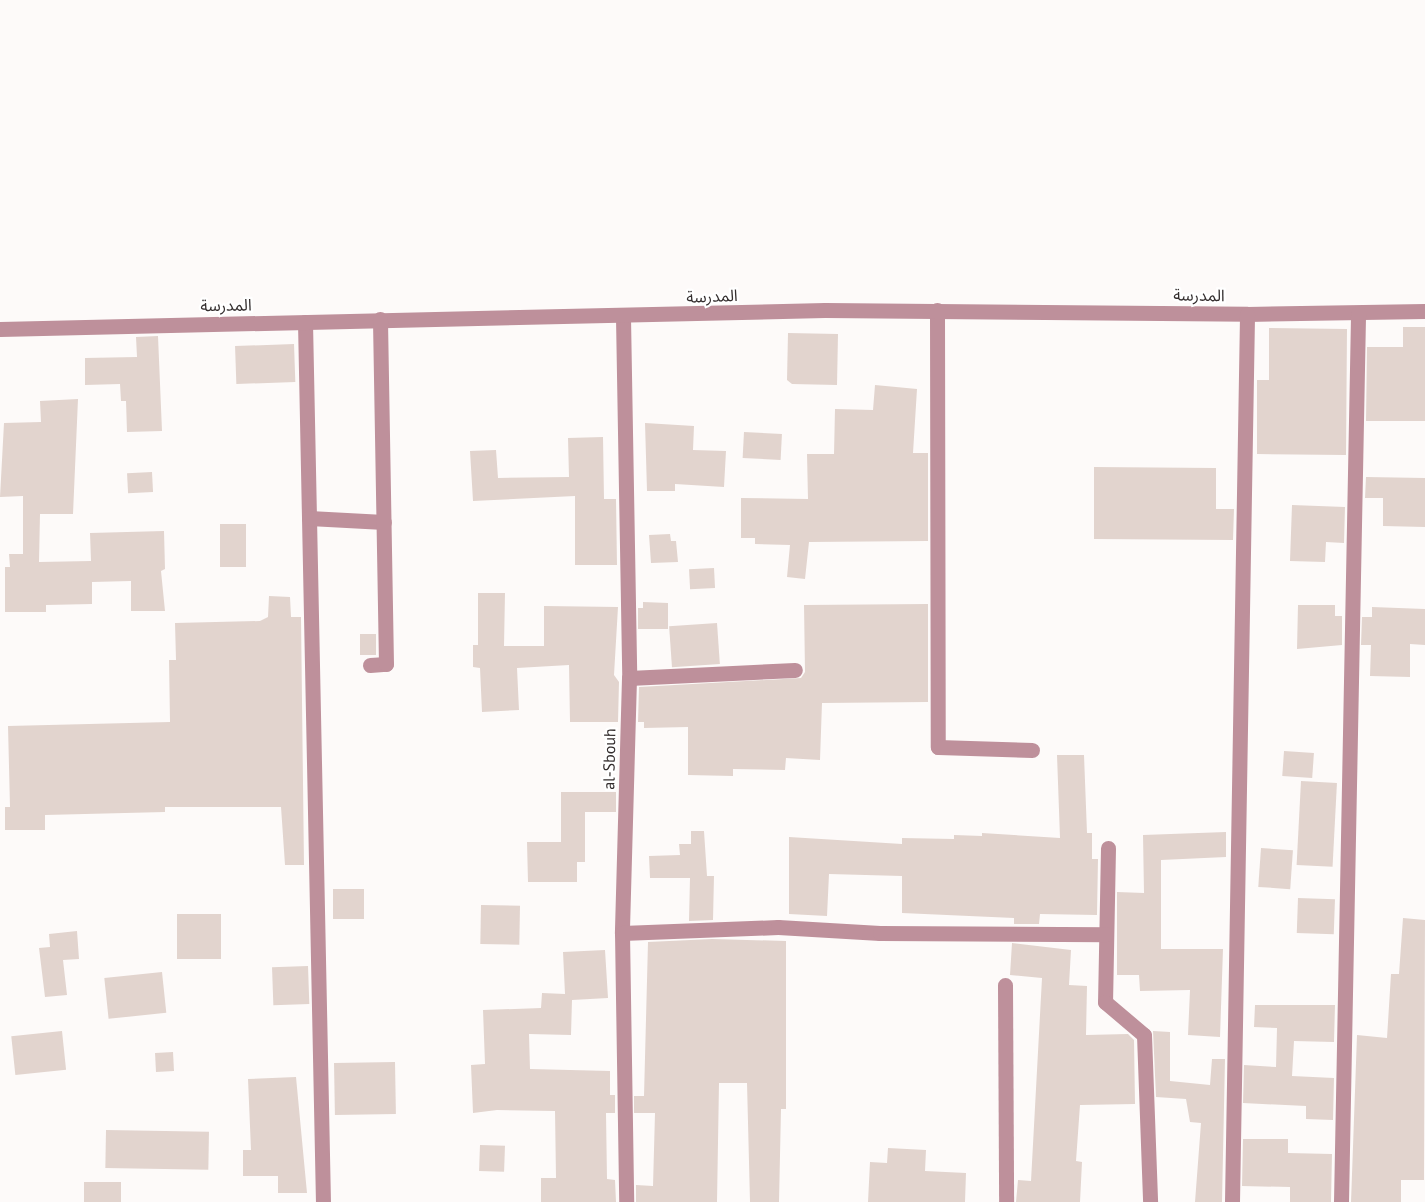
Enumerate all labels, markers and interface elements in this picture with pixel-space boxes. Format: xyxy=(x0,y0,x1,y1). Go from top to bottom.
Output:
street label: المدرسة xyxy=(1173,285,1225,305)
street label: المدرسة xyxy=(686,286,738,306)
street label: المدرسة xyxy=(200,295,252,315)
street label: al-Sbouh xyxy=(599,728,619,790)

